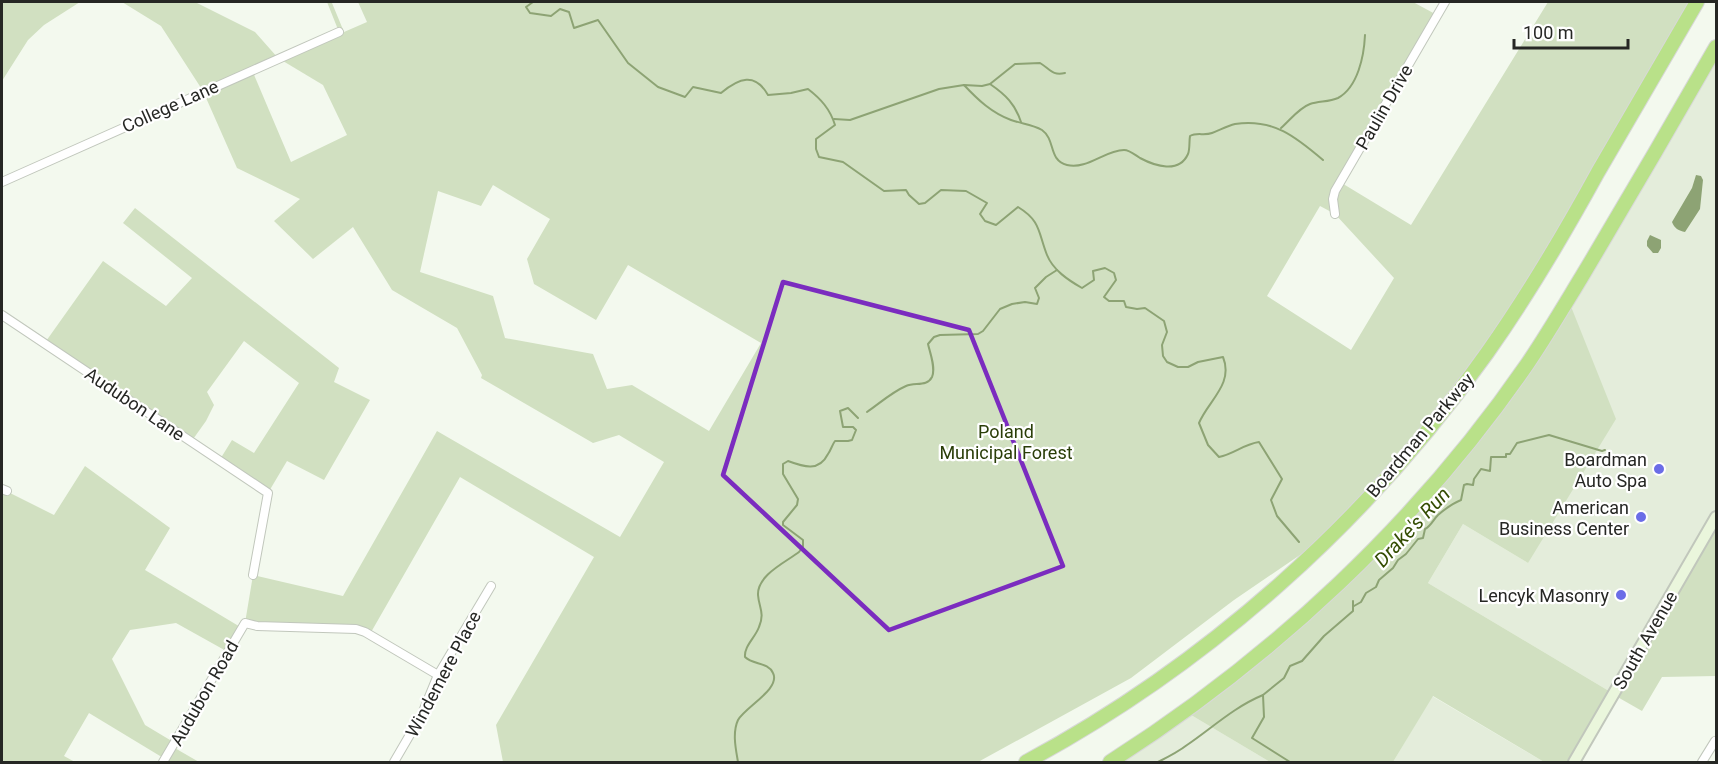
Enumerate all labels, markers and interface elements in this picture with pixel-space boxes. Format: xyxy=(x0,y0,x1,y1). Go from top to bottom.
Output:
scale bar xyxy=(1514,12,1628,50)
text: 100 m xyxy=(1523,22,1574,43)
street label: Paulin Drive xyxy=(1351,61,1417,153)
street label: College Lane xyxy=(119,75,221,137)
street label: Audubon Lane xyxy=(81,363,189,445)
street label: Boardman Parkway xyxy=(1362,368,1478,501)
park label: Poland Municipal Forest xyxy=(939,421,1073,463)
place label: Boardman Auto Spa xyxy=(1564,449,1647,491)
marker: Boardman Auto Spa xyxy=(1652,462,1666,476)
water label: Drake's Run xyxy=(1369,482,1455,572)
place label: American Business Center xyxy=(1499,497,1629,539)
marker: American Business Center xyxy=(1634,510,1648,524)
place label: Lencyk Masonry xyxy=(1479,585,1609,606)
street label: South Avenue xyxy=(1608,587,1682,693)
marker: Lencyk Masonry xyxy=(1614,588,1628,602)
street label: Windemere Place xyxy=(401,607,485,741)
street label: Audubon Road xyxy=(165,637,243,749)

